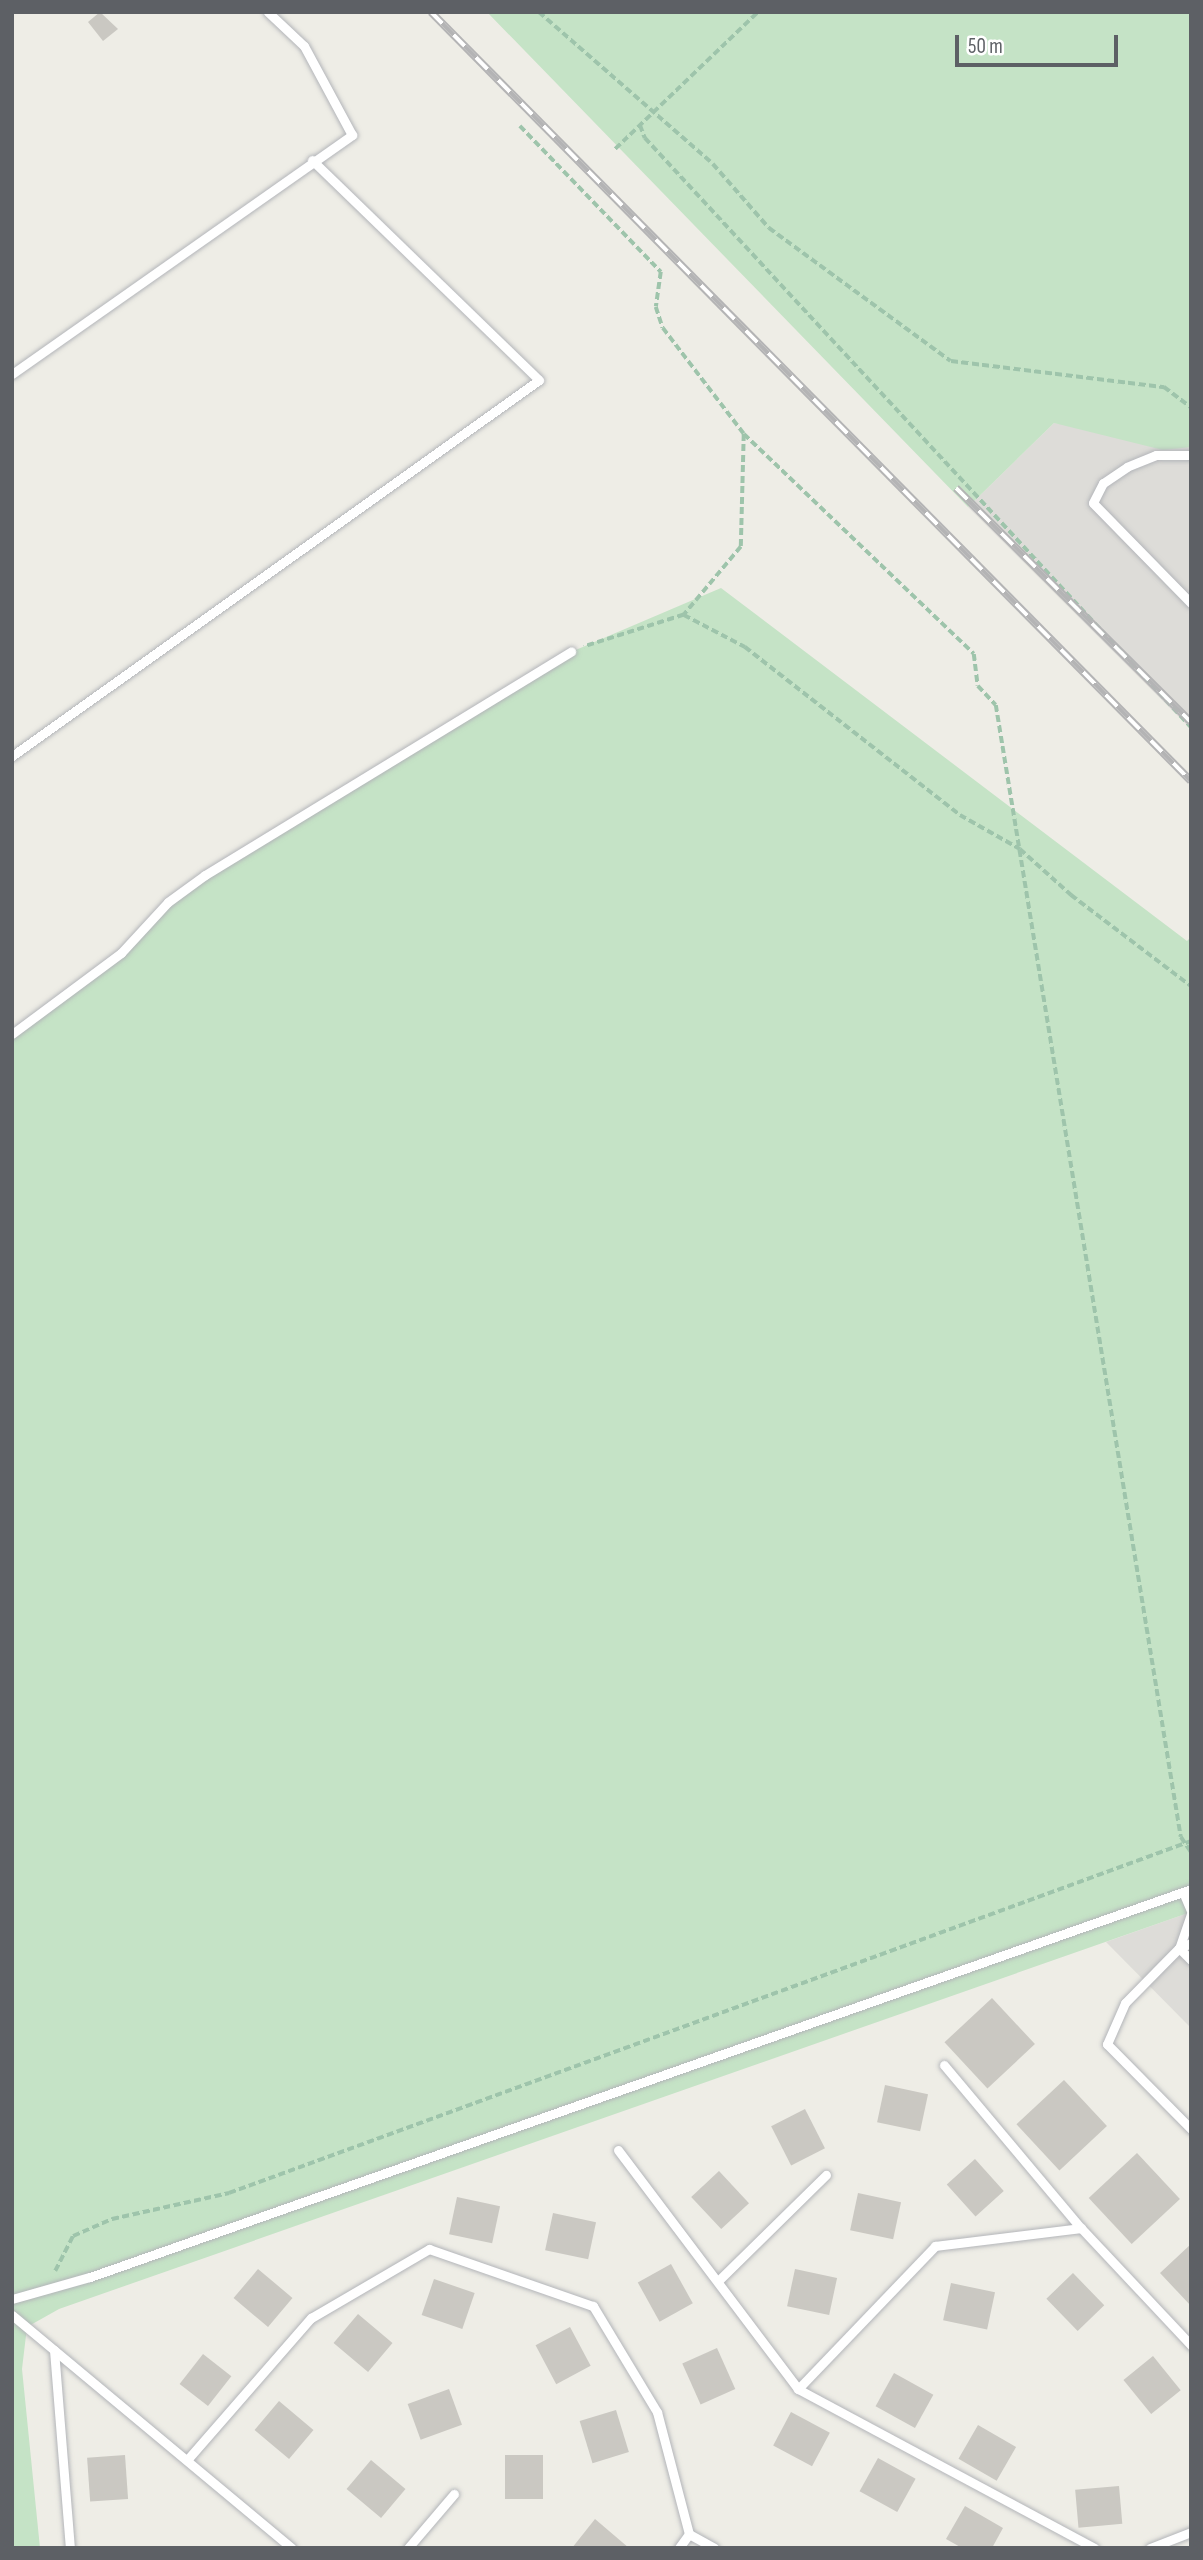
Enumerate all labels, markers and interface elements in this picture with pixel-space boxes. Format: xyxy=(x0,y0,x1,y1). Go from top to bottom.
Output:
scale bar xyxy=(958,21,1121,65)
text: 50 m xyxy=(968,34,1003,59)

